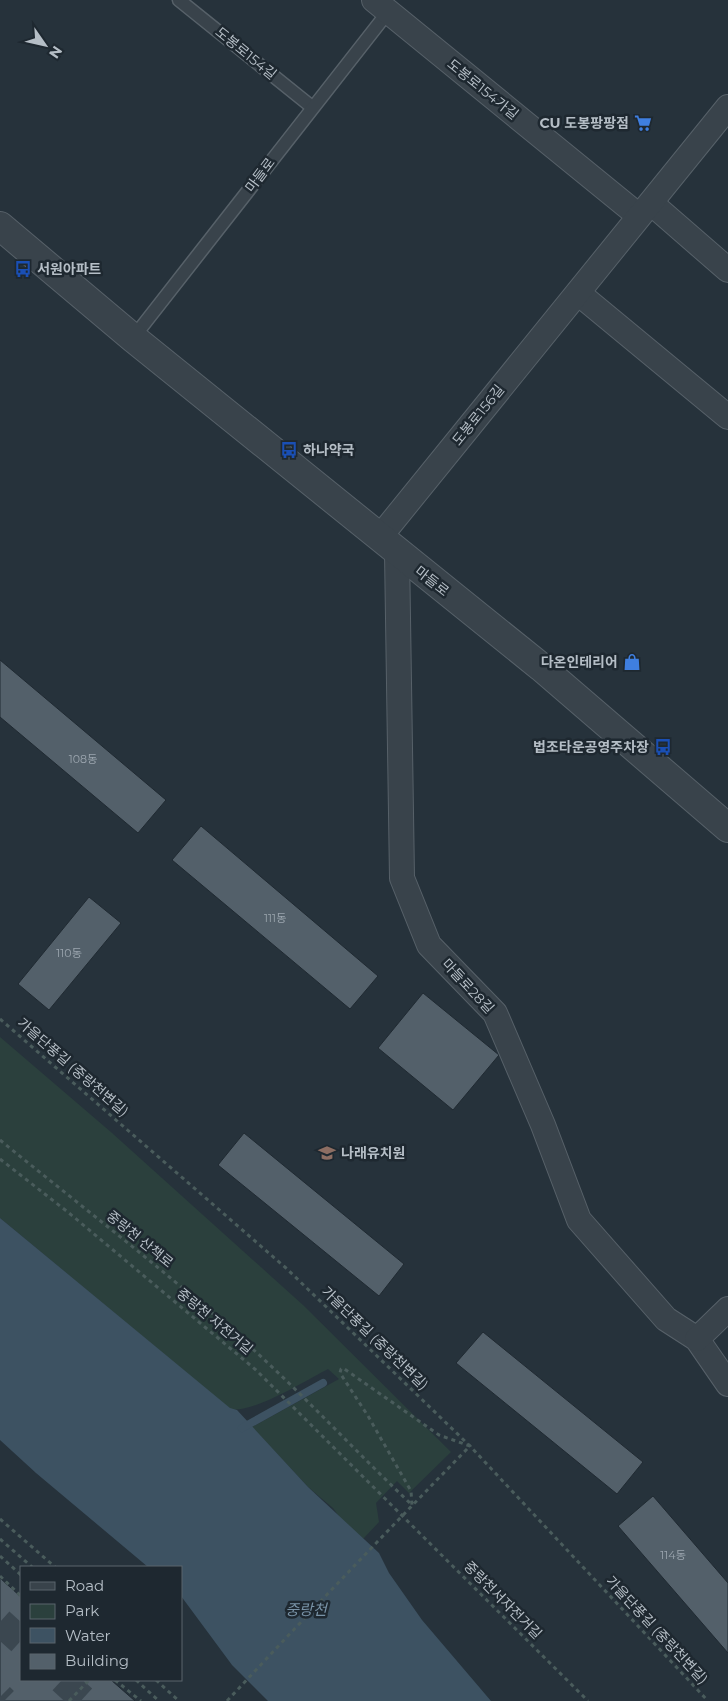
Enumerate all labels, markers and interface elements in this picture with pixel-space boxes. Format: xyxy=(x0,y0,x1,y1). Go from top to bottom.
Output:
north arrow xyxy=(20,20,70,70)
street label: 도봉로154길 xyxy=(212,23,280,83)
text: N xyxy=(45,43,66,62)
street label: 도봉로154가길 xyxy=(444,55,522,123)
supermarket icon: CU 도봉팡팡점 xyxy=(633,113,653,133)
place label: CU 도봉팡팡점 xyxy=(540,114,629,132)
street label: 마들로 xyxy=(241,154,279,196)
bus stop icon: 서원아파트 xyxy=(13,259,33,279)
place label: 서원아파트 xyxy=(37,260,102,278)
street label: 도봉로156길 xyxy=(448,381,508,449)
bus stop icon: 하나약국 xyxy=(279,440,299,460)
place label: 하나약국 xyxy=(303,441,355,459)
street label: 마들로 xyxy=(411,562,453,600)
shop icon: 다온인테리어 xyxy=(622,652,642,672)
place label: 다온인테리어 xyxy=(541,653,618,671)
bus stop icon: 법조타운공영주차장 xyxy=(653,737,673,757)
place label: 법조타운공영주차장 xyxy=(533,738,649,756)
house number: 108동 xyxy=(69,752,97,766)
house number: 111동 xyxy=(264,911,286,925)
house number: 110동 xyxy=(56,946,82,960)
street label: 마들로28길 xyxy=(438,955,498,1017)
street label: 가을단풍길 (중랑천변길) xyxy=(14,1014,132,1120)
school or university icon: 나래유치원 xyxy=(317,1143,337,1163)
place label: 나래유치원 xyxy=(341,1144,405,1162)
street label: 중랑천 산책로 xyxy=(103,1207,177,1272)
street label: 가을단풍길 (중랑천변길) xyxy=(318,1282,432,1394)
street label: 중랑천 자전거길 xyxy=(173,1284,257,1358)
house number: 114동 xyxy=(660,1548,686,1562)
street label: 중랑천서자전거길 xyxy=(460,1557,546,1643)
legend xyxy=(20,1566,182,1681)
street label: 가을단풍길 (중랑천변길) xyxy=(602,1572,712,1688)
text: Road xyxy=(65,1576,104,1595)
water label: 중랑천 xyxy=(285,1600,329,1619)
text: Park xyxy=(65,1601,99,1620)
text: Water xyxy=(65,1626,111,1645)
text: Building xyxy=(65,1651,129,1670)

